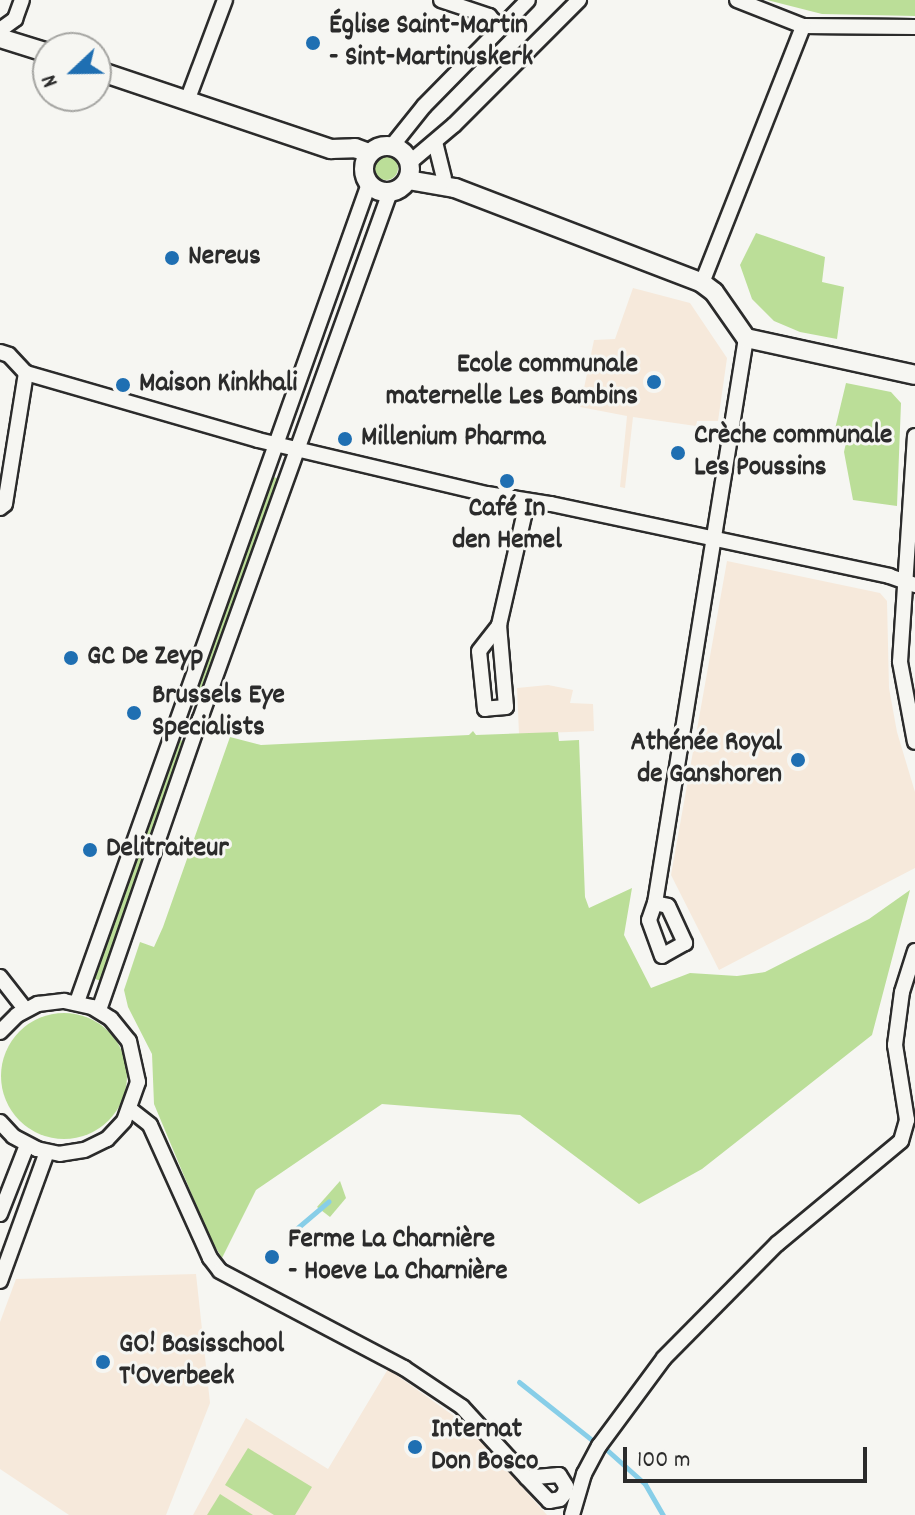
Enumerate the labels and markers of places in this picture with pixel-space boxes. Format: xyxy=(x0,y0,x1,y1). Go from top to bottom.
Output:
place label: Église Saint-Martin - Sint-Martinuskerk xyxy=(329,10,533,76)
marker: Église Saint-Martin - Sint-Martinuskerk xyxy=(304,34,322,52)
place label: Nereus xyxy=(188,241,261,275)
marker: Nereus xyxy=(163,249,181,267)
place label: Ecole communale maternelle Les Bambins xyxy=(386,349,638,415)
place label: Maison Kinkhali xyxy=(139,368,297,402)
marker: Ecole communale maternelle Les Bambins xyxy=(645,373,663,391)
marker: Maison Kinkhali xyxy=(114,376,132,394)
place label: Crèche communale Les Poussins xyxy=(694,420,892,486)
place label: Millenium Pharma xyxy=(361,422,545,456)
marker: Millenium Pharma xyxy=(336,430,354,448)
marker: Crèche communale Les Poussins xyxy=(669,444,687,462)
marker: Café In den Hemel xyxy=(498,472,516,490)
place label: Café In den Hemel xyxy=(452,493,562,559)
place label: GC De Zeyp xyxy=(87,641,203,675)
marker: GC De Zeyp xyxy=(62,649,80,667)
place label: Brussels Eye Specialists xyxy=(152,680,285,746)
marker: Brussels Eye Specialists xyxy=(123,702,145,724)
place label: Athénée Royal de Ganshoren xyxy=(631,727,782,793)
marker: Athénée Royal de Ganshoren xyxy=(789,751,807,769)
place label: Delitraiteur xyxy=(106,833,229,867)
marker: Delitraiteur xyxy=(81,841,99,859)
place label: Ferme La Charnière - Hoeve La Charnière xyxy=(288,1224,508,1290)
marker: Ferme La Charnière - Hoeve La Charnière xyxy=(263,1248,281,1266)
place label: GO! Basisschool T'Overbeek xyxy=(119,1329,284,1395)
marker: GO! Basisschool T'Overbeek xyxy=(94,1353,112,1371)
place label: Internat Don Bosco xyxy=(431,1414,538,1480)
marker: Internat Don Bosco xyxy=(406,1438,424,1456)

